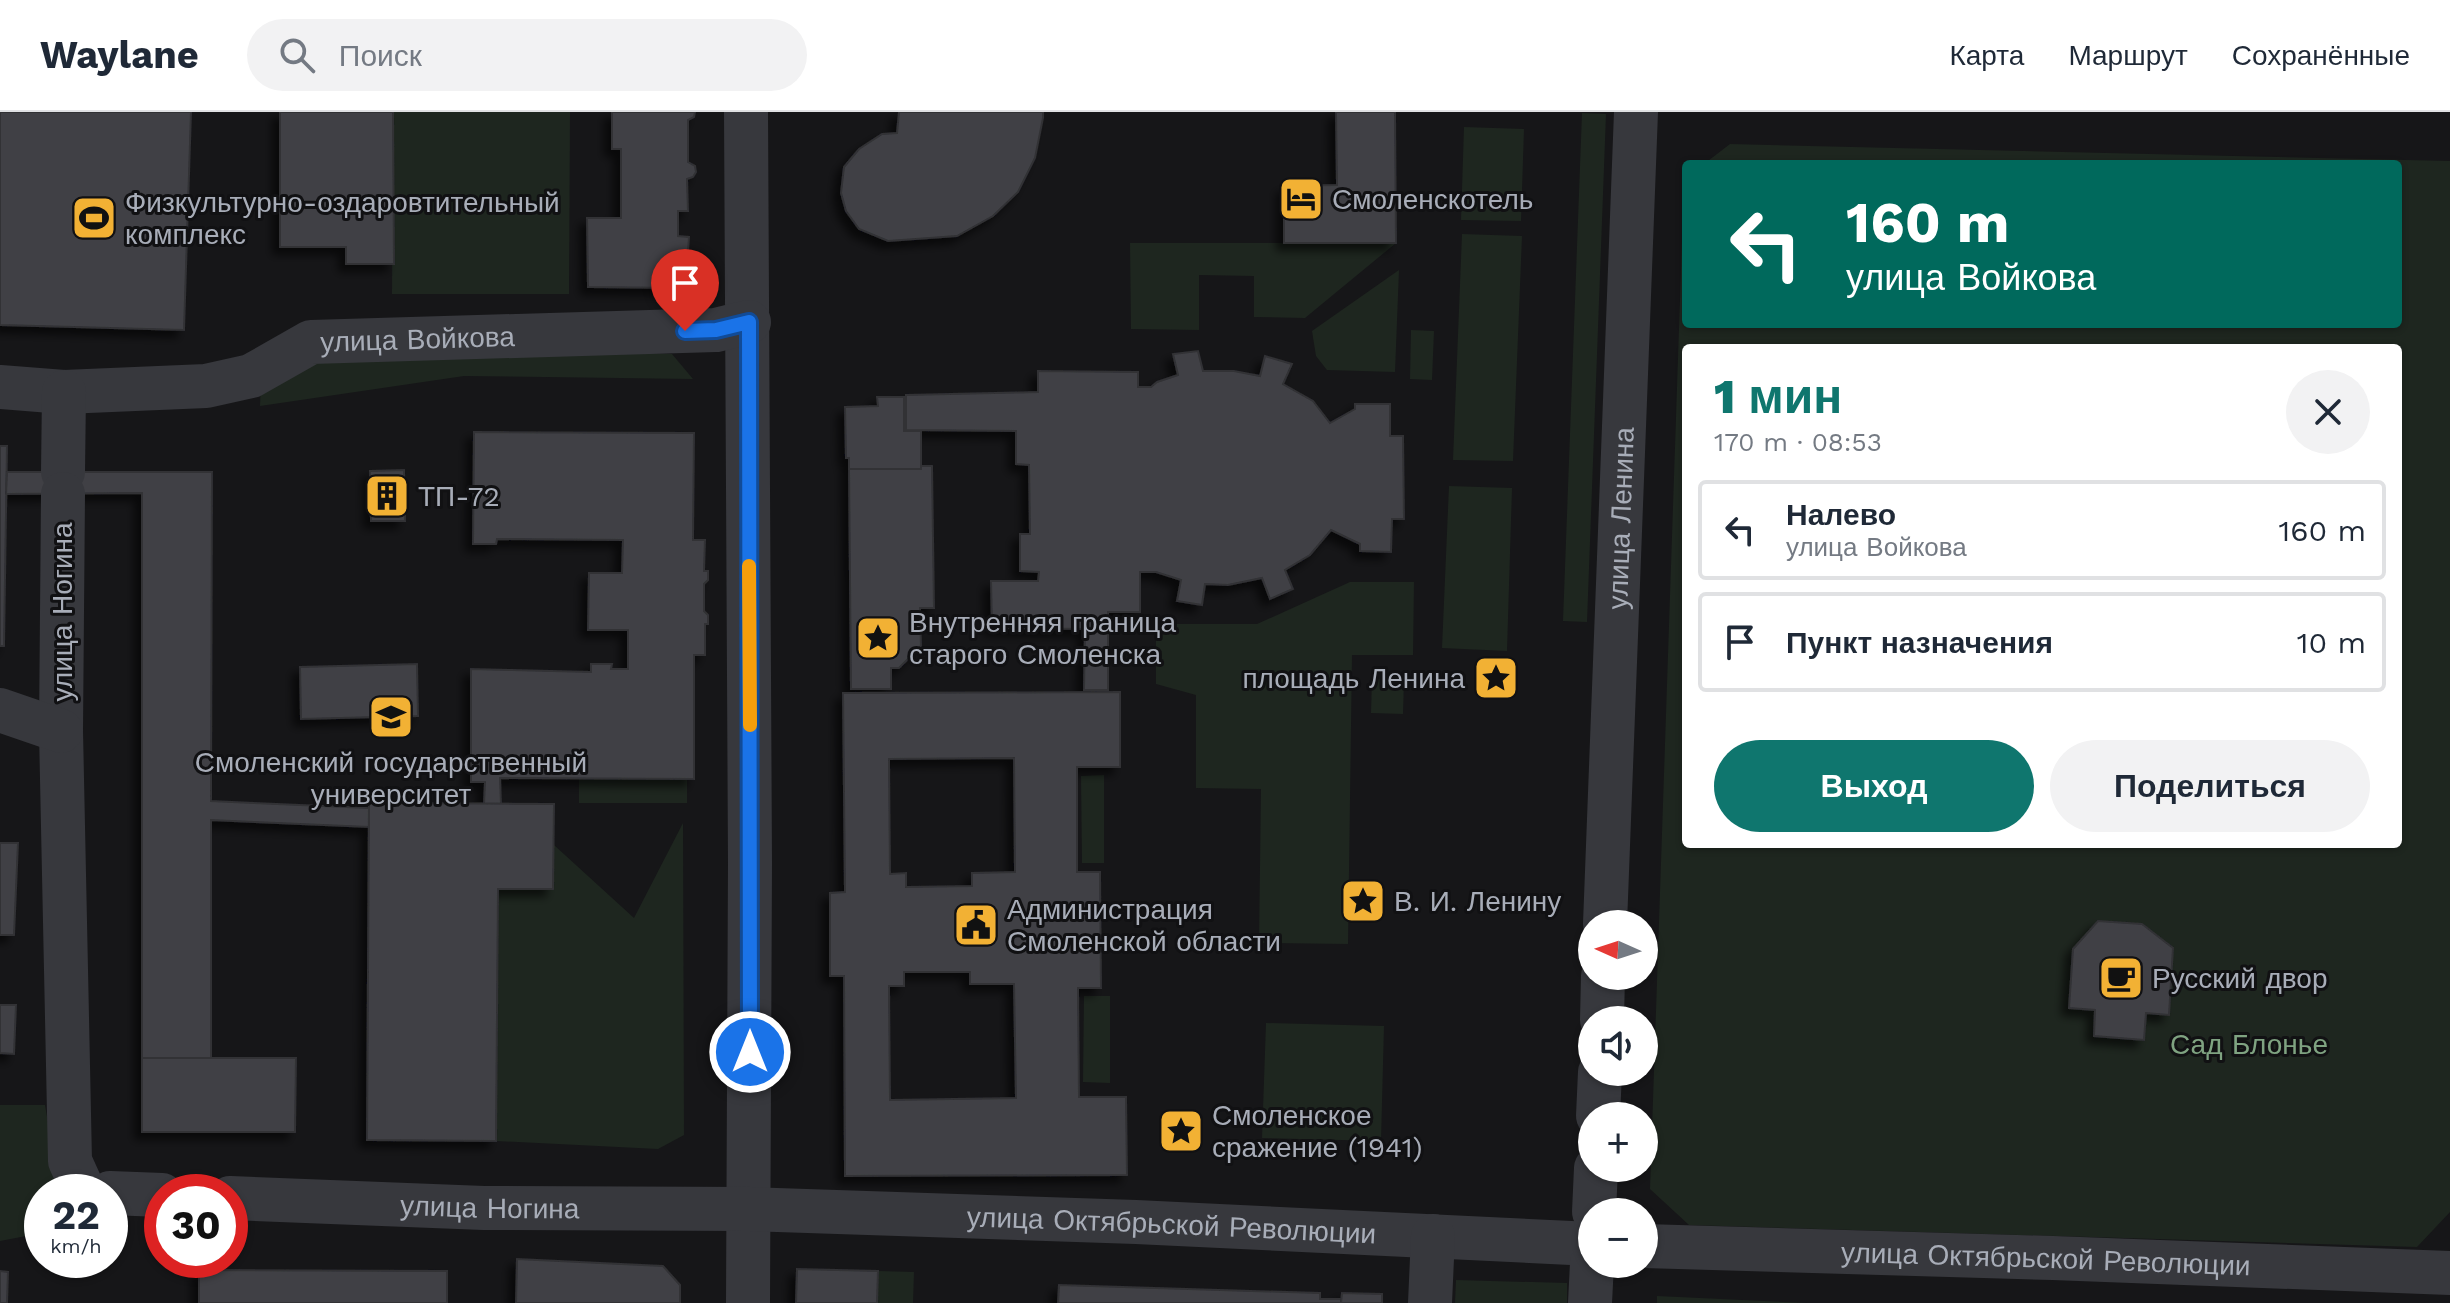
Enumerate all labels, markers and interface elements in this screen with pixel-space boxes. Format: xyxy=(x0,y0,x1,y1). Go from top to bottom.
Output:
search box xyxy=(247,19,807,91)
text: Waylane xyxy=(40,33,199,77)
icon: search xyxy=(275,33,319,77)
text: Поиск xyxy=(339,38,422,73)
text: Карта xyxy=(1949,39,2024,72)
text: Маршрут xyxy=(2068,39,2188,72)
text: Сохранённые xyxy=(2232,39,2410,72)
hotel icon: Смоленскотель xyxy=(1277,175,1325,223)
place label: Смоленскотель xyxy=(1332,183,1533,216)
place label: Физкультурно-оздаровтительный комплекс xyxy=(125,186,560,251)
text: 160 m xyxy=(1846,190,2009,256)
icon: left xyxy=(1714,192,1818,296)
sports icon: Физкультурно-оздаровтительный комплекс xyxy=(70,194,118,242)
pin xyxy=(651,249,719,331)
text: улица Войкова xyxy=(1846,257,2096,299)
icon: arrive xyxy=(663,261,707,305)
street label: улица Войкова xyxy=(320,319,516,358)
text: 1 мин xyxy=(1714,368,1842,425)
button: close xyxy=(2286,370,2370,454)
street label: улица Ленина xyxy=(1601,426,1640,610)
text: 170 m · 08:53 xyxy=(1714,427,1882,457)
building icon: ТП-72 xyxy=(363,472,411,520)
place label: ТП-72 xyxy=(418,480,500,513)
text: Налево xyxy=(1786,497,1896,532)
icon: left xyxy=(1718,508,1762,552)
text: 160 m xyxy=(2279,513,2366,548)
street label: улица Ногина xyxy=(46,522,79,702)
text: улица Войкова xyxy=(1786,532,1967,562)
place label: Внутренняя граница старого Смоленска xyxy=(909,606,1176,671)
place icon: Внутренняя граница старого Смоленска xyxy=(854,614,902,662)
icon: arrive xyxy=(1718,620,1762,664)
text: Пункт назначения xyxy=(1786,625,2053,660)
text: 10 m xyxy=(2297,625,2366,660)
place icon: площадь Ленина xyxy=(1472,654,1520,702)
place label: площадь Ленина xyxy=(1242,662,1465,695)
school or university icon: Смоленский государственный университет xyxy=(367,693,415,741)
button: Выход xyxy=(1714,740,2034,832)
button: Поделиться xyxy=(2050,740,2370,832)
place label: Смоленский государственный университет xyxy=(195,746,587,811)
place icon: В. И. Ленину xyxy=(1339,877,1387,925)
place label: В. И. Ленину xyxy=(1394,885,1561,918)
place label: Администрация Смоленской области xyxy=(1007,893,1281,958)
public building icon: Администрация Смоленской области xyxy=(952,901,1000,949)
north arrow xyxy=(1578,910,1658,990)
map controls xyxy=(1578,910,1658,1278)
cafe icon: Русский двор xyxy=(2097,954,2145,1002)
place label: Русский двор xyxy=(2152,962,2327,995)
button: sound xyxy=(1578,1006,1658,1086)
position arrow xyxy=(708,1010,792,1094)
park label: Сад Блонье xyxy=(2170,1028,2328,1061)
place label: Смоленское сражение (1941) xyxy=(1212,1099,1422,1164)
button: + xyxy=(1578,1102,1658,1182)
place icon: Смоленское сражение (1941) xyxy=(1157,1107,1205,1155)
speed limit sign: 30 xyxy=(144,1174,248,1278)
street label: улица Ногина xyxy=(400,1188,580,1225)
text: 22 xyxy=(52,1192,100,1239)
button: − xyxy=(1578,1198,1658,1278)
street label: улица Октябрьской Революции xyxy=(966,1200,1377,1250)
text: km/h xyxy=(50,1234,102,1258)
street label: улица Октябрьской Революции xyxy=(1841,1235,2251,1282)

